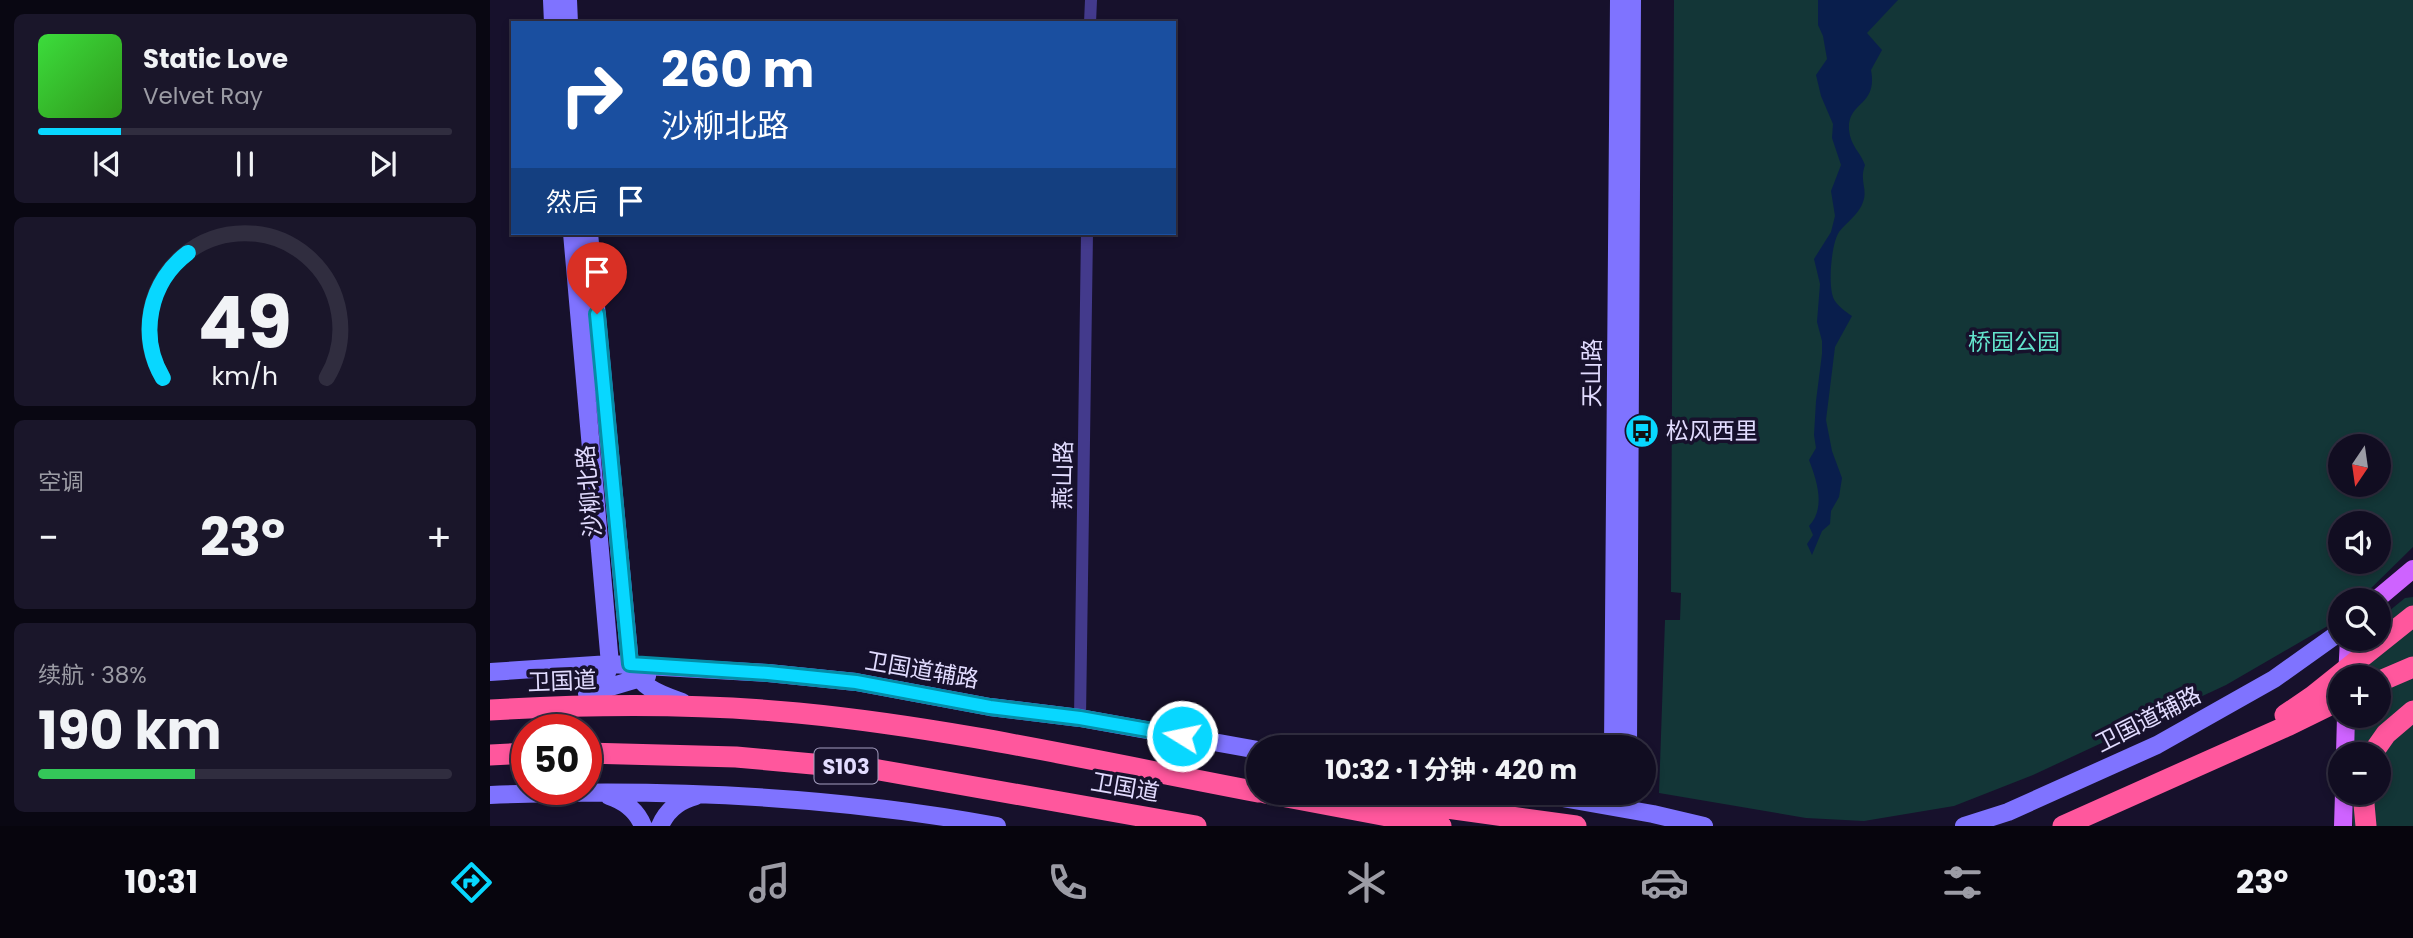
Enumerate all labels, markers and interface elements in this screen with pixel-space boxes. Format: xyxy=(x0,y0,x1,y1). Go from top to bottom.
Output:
text: 260 m xyxy=(661,36,814,104)
text: Static Love xyxy=(143,41,288,77)
icon: right xyxy=(546,49,637,140)
text: Velvet Ray xyxy=(143,80,263,112)
text: 沙柳北路 xyxy=(661,103,789,148)
icon: previous xyxy=(88,145,126,183)
icon: pause xyxy=(226,145,264,183)
icon: next xyxy=(364,145,402,183)
icon: arrive xyxy=(612,182,650,220)
text: 然后 xyxy=(546,184,598,220)
pin xyxy=(567,242,627,314)
icon: arrive xyxy=(578,253,616,291)
text: 49 xyxy=(198,272,292,373)
park label: 桥园公园 xyxy=(1968,326,2060,358)
street label: 天山路 xyxy=(1576,339,1608,408)
text: km/h xyxy=(212,358,278,393)
bus stop icon: 松风西里 xyxy=(1623,412,1661,450)
place label: 松风西里 xyxy=(1666,415,1758,447)
north arrow xyxy=(2328,434,2390,497)
map controls xyxy=(2328,434,2391,805)
street label: 燕山路 xyxy=(1046,440,1080,510)
street label: 沙柳北路 xyxy=(569,444,609,538)
text: 空调 xyxy=(38,466,84,498)
text: 23° xyxy=(200,501,285,574)
text: − xyxy=(38,511,59,564)
text: + xyxy=(426,511,452,564)
button: sound xyxy=(2328,511,2391,574)
button: search xyxy=(2328,588,2391,651)
street label: 卫国道辅路 xyxy=(863,644,981,696)
text: 续航 · 38% xyxy=(38,659,147,691)
street label: 卫国道 xyxy=(527,664,597,698)
button: + xyxy=(2328,665,2391,728)
street label: 卫国道辅路 xyxy=(2090,679,2206,759)
text: 190 km xyxy=(38,694,222,767)
position arrow xyxy=(1145,699,1219,773)
speed limit sign: 50 xyxy=(511,714,602,805)
button: − xyxy=(2328,742,2391,805)
road number: S103 xyxy=(814,748,878,784)
text: 10:32 · 1 分钟 · 420 m xyxy=(1325,752,1577,788)
street label: 卫国道 xyxy=(1088,765,1162,809)
icon: directions xyxy=(447,858,496,907)
icon: music xyxy=(745,858,794,907)
icon: phone xyxy=(1043,858,1092,907)
icon: climate xyxy=(1342,858,1391,907)
icon: car xyxy=(1640,858,1689,907)
icon: filters xyxy=(1938,858,1987,907)
text: 10:31 xyxy=(125,859,198,904)
text: 23° xyxy=(2236,859,2288,904)

